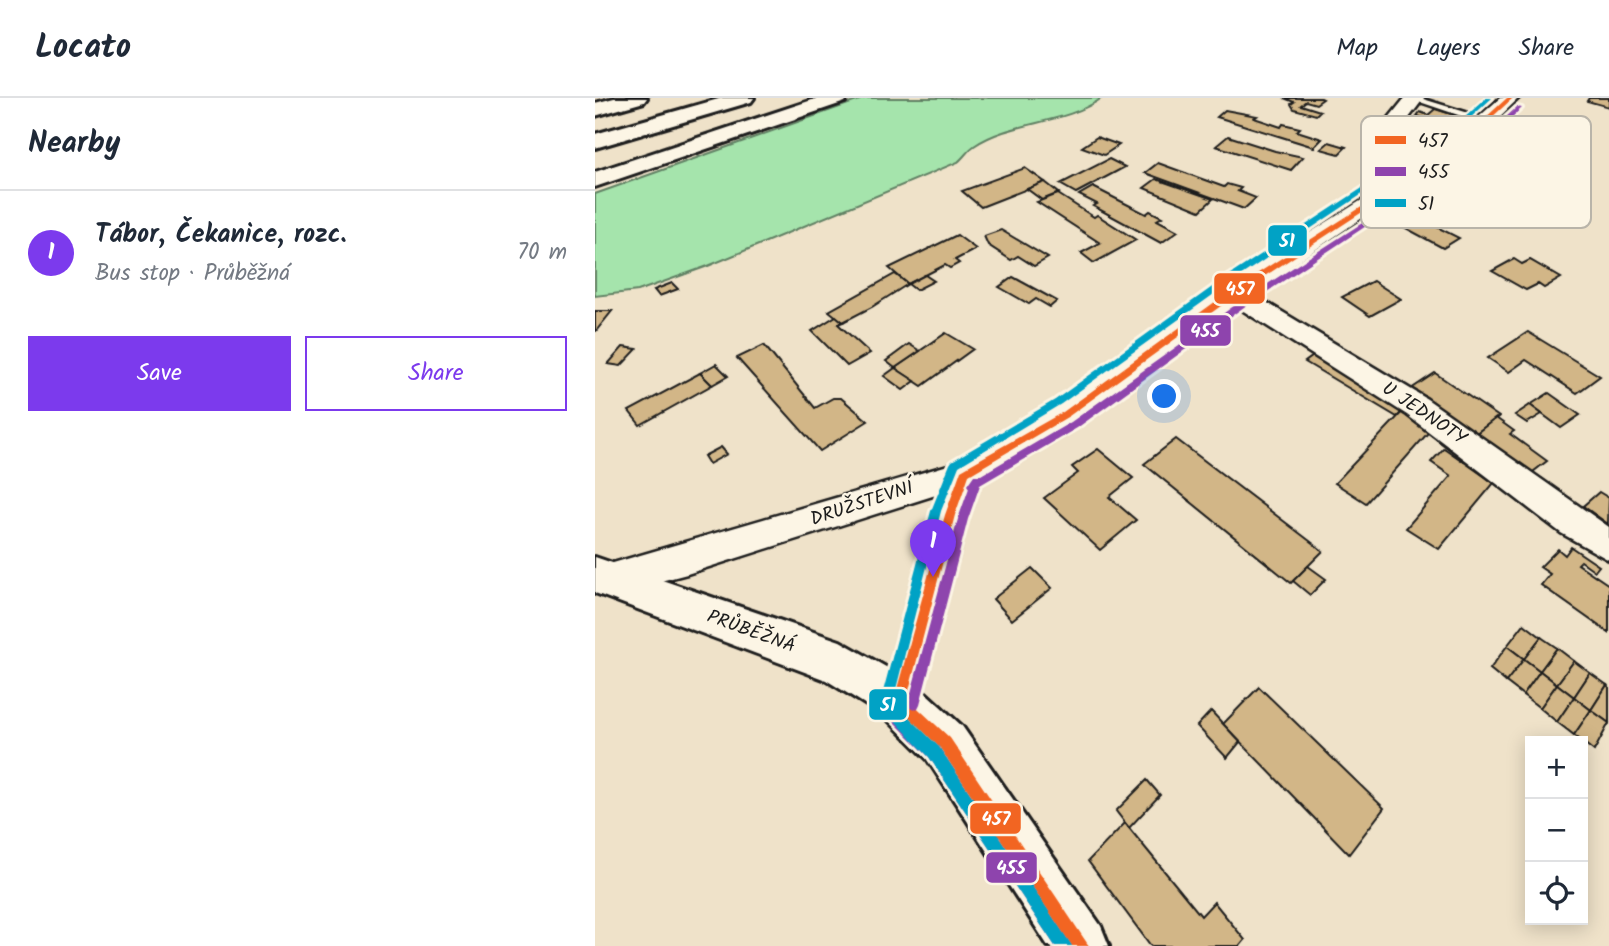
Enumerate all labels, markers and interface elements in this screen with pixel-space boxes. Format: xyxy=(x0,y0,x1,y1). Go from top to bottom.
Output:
text: Locato xyxy=(35,22,131,75)
text: Map xyxy=(1336,29,1378,68)
text: Layers xyxy=(1416,29,1480,68)
text: Share xyxy=(1518,29,1574,68)
legend xyxy=(1361,116,1591,228)
text: Nearby xyxy=(28,120,120,168)
text: 457 xyxy=(1418,127,1449,157)
text: 455 xyxy=(1418,158,1451,188)
text: 51 xyxy=(1418,190,1434,220)
text: Tábor, Čekanice, rozc. xyxy=(95,214,347,256)
line badge: 51 xyxy=(1267,224,1308,257)
text: 51 xyxy=(1278,227,1295,257)
text: 1 xyxy=(48,235,54,271)
text: 70 m xyxy=(517,235,567,271)
text: Bus stop · Průběžná xyxy=(95,256,290,292)
line badge: 457 xyxy=(1213,272,1266,305)
text: 457 xyxy=(1226,275,1256,305)
line badge: 455 xyxy=(1179,314,1232,347)
text: 455 xyxy=(1190,317,1221,347)
button: Save xyxy=(28,336,291,411)
button: Share xyxy=(305,336,567,411)
street label: U JEDNOTY xyxy=(1375,374,1473,454)
your location xyxy=(1147,379,1181,413)
street label: DRUŽSTEVNÍ xyxy=(807,472,920,535)
pin: 1 xyxy=(910,519,956,577)
street label: PRŮBĚŽNÁ xyxy=(703,602,799,662)
line badge: 51 xyxy=(868,688,908,721)
text: 51 xyxy=(879,691,896,721)
map controls xyxy=(1525,736,1588,925)
button: + xyxy=(1525,736,1588,799)
button: − xyxy=(1525,799,1588,862)
line badge: 457 xyxy=(969,802,1022,835)
text: 457 xyxy=(982,805,1012,835)
line badge: 455 xyxy=(985,851,1038,884)
text: 455 xyxy=(996,854,1027,884)
button: locate xyxy=(1525,862,1588,925)

